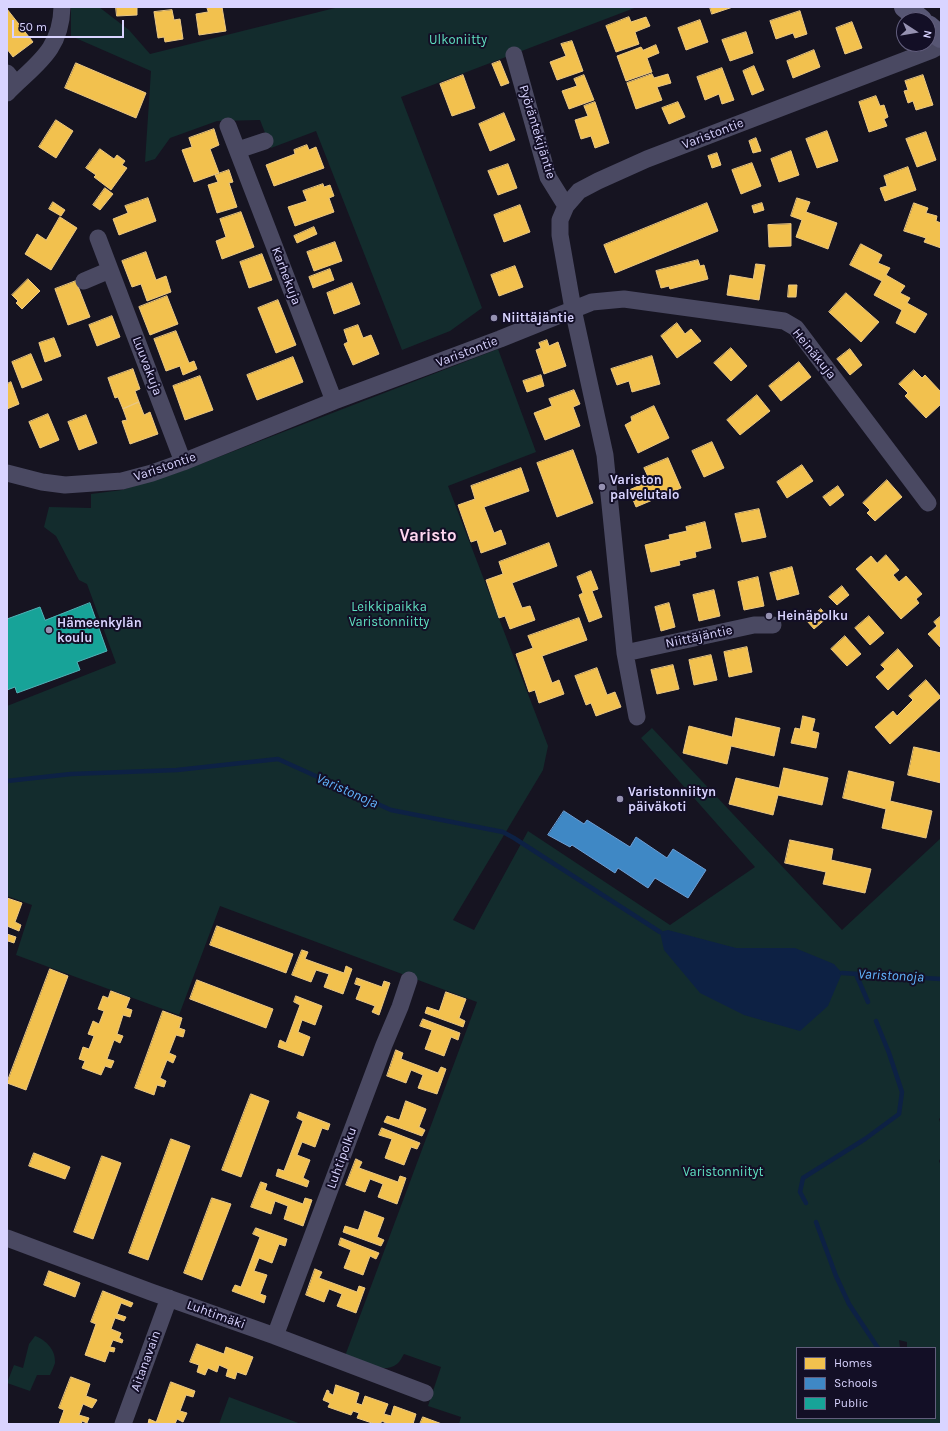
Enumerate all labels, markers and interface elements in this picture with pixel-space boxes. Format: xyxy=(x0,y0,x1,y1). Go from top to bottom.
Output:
scale bar xyxy=(14,12,126,38)
north arrow xyxy=(896,12,936,52)
text: 50 m xyxy=(19,20,47,34)
text: N xyxy=(920,29,934,40)
park label: Ulkoniitty xyxy=(429,32,487,48)
street label: Pyöräntekijäntie xyxy=(515,83,559,181)
street label: Varistontie xyxy=(680,115,746,153)
street label: Karhekuja xyxy=(268,245,304,307)
place label: Niittäjäntie xyxy=(502,310,574,326)
marker: Niittäjäntie xyxy=(489,313,499,323)
street label: Heinäkuja xyxy=(789,326,839,382)
street label: Varistontie xyxy=(434,333,500,371)
street label: Luuvakuja xyxy=(129,334,165,398)
street label: Varistontie xyxy=(132,449,198,485)
place label: Variston palvelutalo xyxy=(610,472,679,503)
marker: Variston palvelutalo xyxy=(597,482,607,492)
district label: Varisto xyxy=(399,526,457,546)
park label: Leikkipaikka Varistonniitty xyxy=(349,599,429,630)
place label: Heinäpolku xyxy=(777,608,848,624)
marker: Heinäpolku xyxy=(764,611,774,621)
place label: Hämeenkylän koulu xyxy=(57,615,142,646)
street label: Niittäjäntie xyxy=(664,622,734,652)
marker: Hämeenkylän koulu xyxy=(44,625,54,635)
water label: Varistonoja xyxy=(313,770,381,812)
place label: Varistonniityn päiväkoti xyxy=(628,784,716,815)
marker: Varistonniityn päiväkoti xyxy=(615,794,625,804)
water label: Varistonoja xyxy=(858,966,924,986)
street label: Luhtipolku xyxy=(324,1125,360,1191)
park label: Varistonniityt xyxy=(683,1164,763,1180)
street label: Luhtimäki xyxy=(185,1297,247,1333)
street label: Aitanavain xyxy=(128,1328,164,1394)
legend xyxy=(796,1347,936,1419)
text: Homes xyxy=(834,1356,872,1370)
text: Schools xyxy=(834,1376,877,1390)
text: Public xyxy=(834,1396,868,1410)

